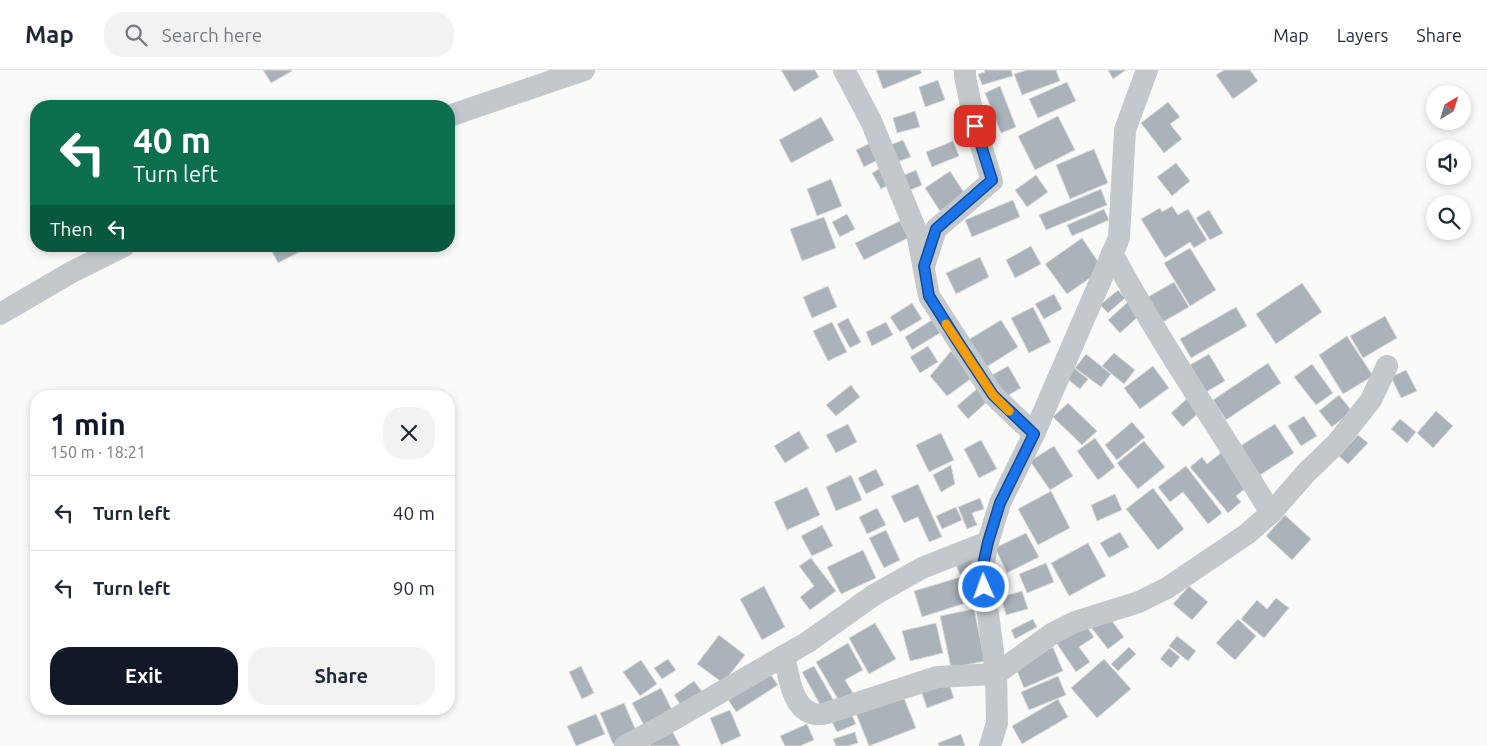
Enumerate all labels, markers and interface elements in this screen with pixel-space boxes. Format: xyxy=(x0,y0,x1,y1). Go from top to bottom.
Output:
search box xyxy=(104,12,454,57)
text: Map xyxy=(25,21,74,48)
icon: search xyxy=(122,21,150,49)
text: Search here xyxy=(162,24,262,46)
text: Map xyxy=(1273,25,1309,45)
text: Layers xyxy=(1337,25,1388,45)
text: Share xyxy=(1416,25,1462,45)
north arrow xyxy=(1426,85,1471,130)
map controls xyxy=(1426,85,1471,240)
pin xyxy=(954,105,996,147)
icon: arrive xyxy=(961,112,989,140)
icon: left xyxy=(50,120,115,185)
text: 40 m xyxy=(133,120,211,160)
button: sound xyxy=(1426,140,1471,185)
text: Turn left xyxy=(133,161,218,186)
button: search xyxy=(1426,195,1471,240)
icon: left xyxy=(103,215,131,243)
text: Then xyxy=(50,218,93,240)
text: 1 min xyxy=(50,407,126,441)
button: close xyxy=(383,407,435,459)
text: 150 m · 18:21 xyxy=(50,443,146,461)
icon: left xyxy=(50,499,78,527)
text: Turn left xyxy=(93,502,171,524)
text: 40 m xyxy=(393,502,435,524)
position arrow xyxy=(957,560,1009,612)
icon: left xyxy=(50,574,78,602)
text: Turn left xyxy=(93,577,171,599)
text: 90 m xyxy=(393,577,435,599)
button: Exit xyxy=(50,647,238,705)
button: Share xyxy=(248,647,435,705)

